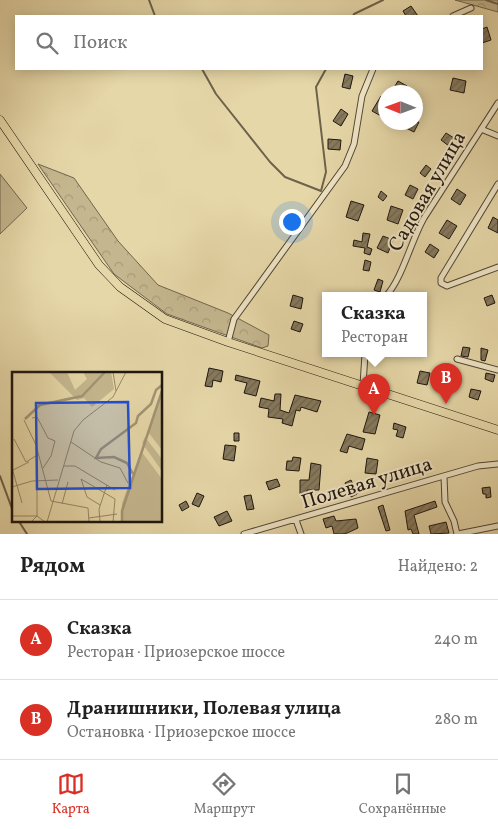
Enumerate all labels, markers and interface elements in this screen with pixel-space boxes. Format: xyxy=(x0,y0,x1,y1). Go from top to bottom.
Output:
search box xyxy=(15,15,483,70)
icon: search xyxy=(33,29,61,57)
text: Поиск xyxy=(73,30,127,56)
north arrow xyxy=(378,85,423,130)
street label: Садовая улица xyxy=(382,127,474,257)
your location xyxy=(279,209,305,235)
popup xyxy=(322,292,427,357)
text: Сказка xyxy=(341,301,406,327)
text: Ресторан xyxy=(341,327,408,349)
pin: B xyxy=(430,363,462,404)
inset map xyxy=(12,372,162,522)
pin: A xyxy=(358,374,390,415)
street label: Полевая улица xyxy=(298,451,436,517)
text: Рядом xyxy=(20,552,85,581)
text: Найдено: 2 xyxy=(398,556,478,578)
text: Сказка xyxy=(67,616,132,642)
text: A xyxy=(30,629,42,651)
text: 240 m xyxy=(434,629,478,651)
text: Ресторан · Приозерское шоссе xyxy=(67,642,285,664)
text: Дранишники, Полевая улица xyxy=(67,696,341,722)
text: B xyxy=(31,709,41,731)
text: 280 m xyxy=(434,709,478,731)
text: Остановка · Приозерское шоссе xyxy=(67,722,296,744)
tab: Карта xyxy=(52,770,90,819)
tab: Маршрут xyxy=(193,770,255,819)
tab: Сохранённые xyxy=(359,770,446,819)

